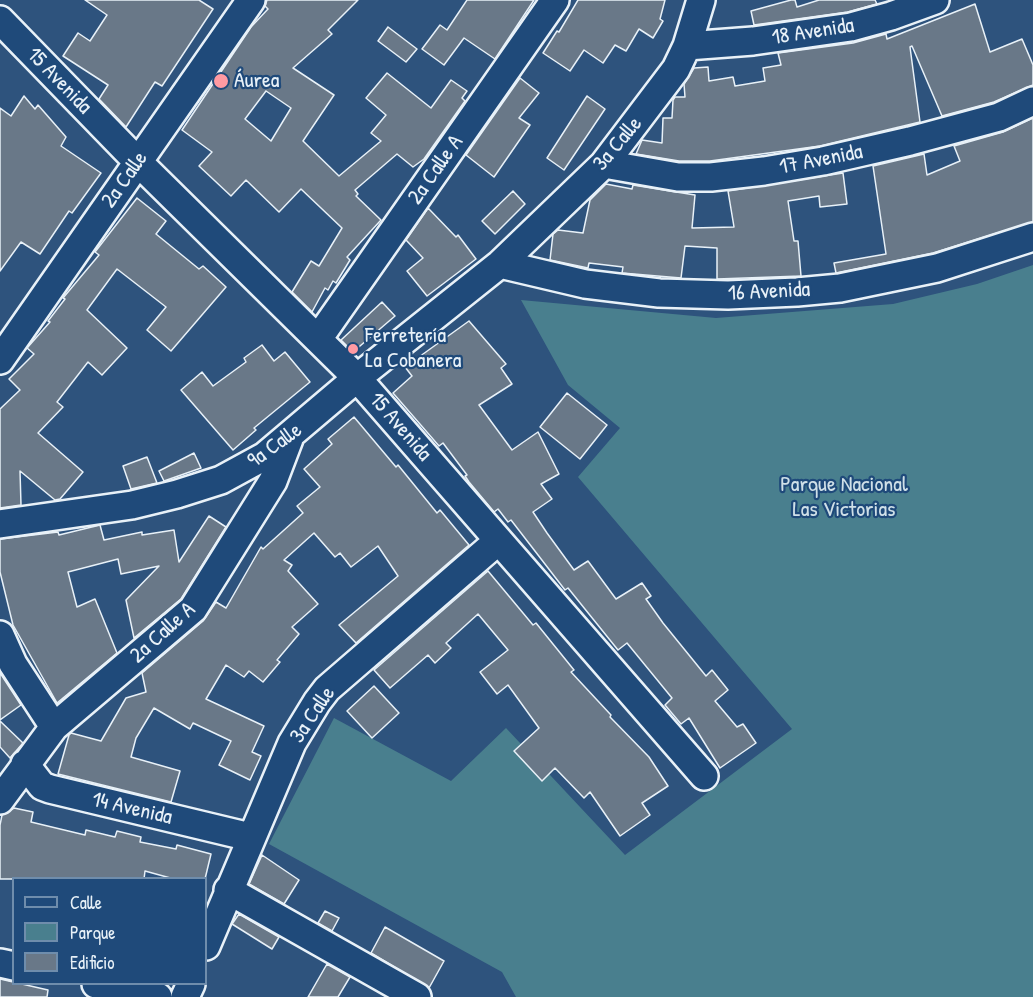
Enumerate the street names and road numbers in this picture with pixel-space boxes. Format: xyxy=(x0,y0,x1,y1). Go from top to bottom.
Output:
street label: 18 Avenida xyxy=(770,12,856,52)
street label: 15 Avenida xyxy=(21,42,97,120)
street label: 3a Calle xyxy=(588,112,648,176)
street label: 2a Calle A xyxy=(403,130,469,210)
street label: 17 Avenida xyxy=(777,139,865,181)
street label: 2a Calle xyxy=(96,147,154,213)
street label: 16 Avenida xyxy=(727,277,811,307)
street label: 15 Avenida xyxy=(363,387,437,467)
street label: 9a Calle xyxy=(243,417,307,475)
street label: 2a Calle A xyxy=(125,597,201,669)
street label: 3a Calle xyxy=(285,682,341,748)
street label: 14 Avenida xyxy=(89,787,175,831)

